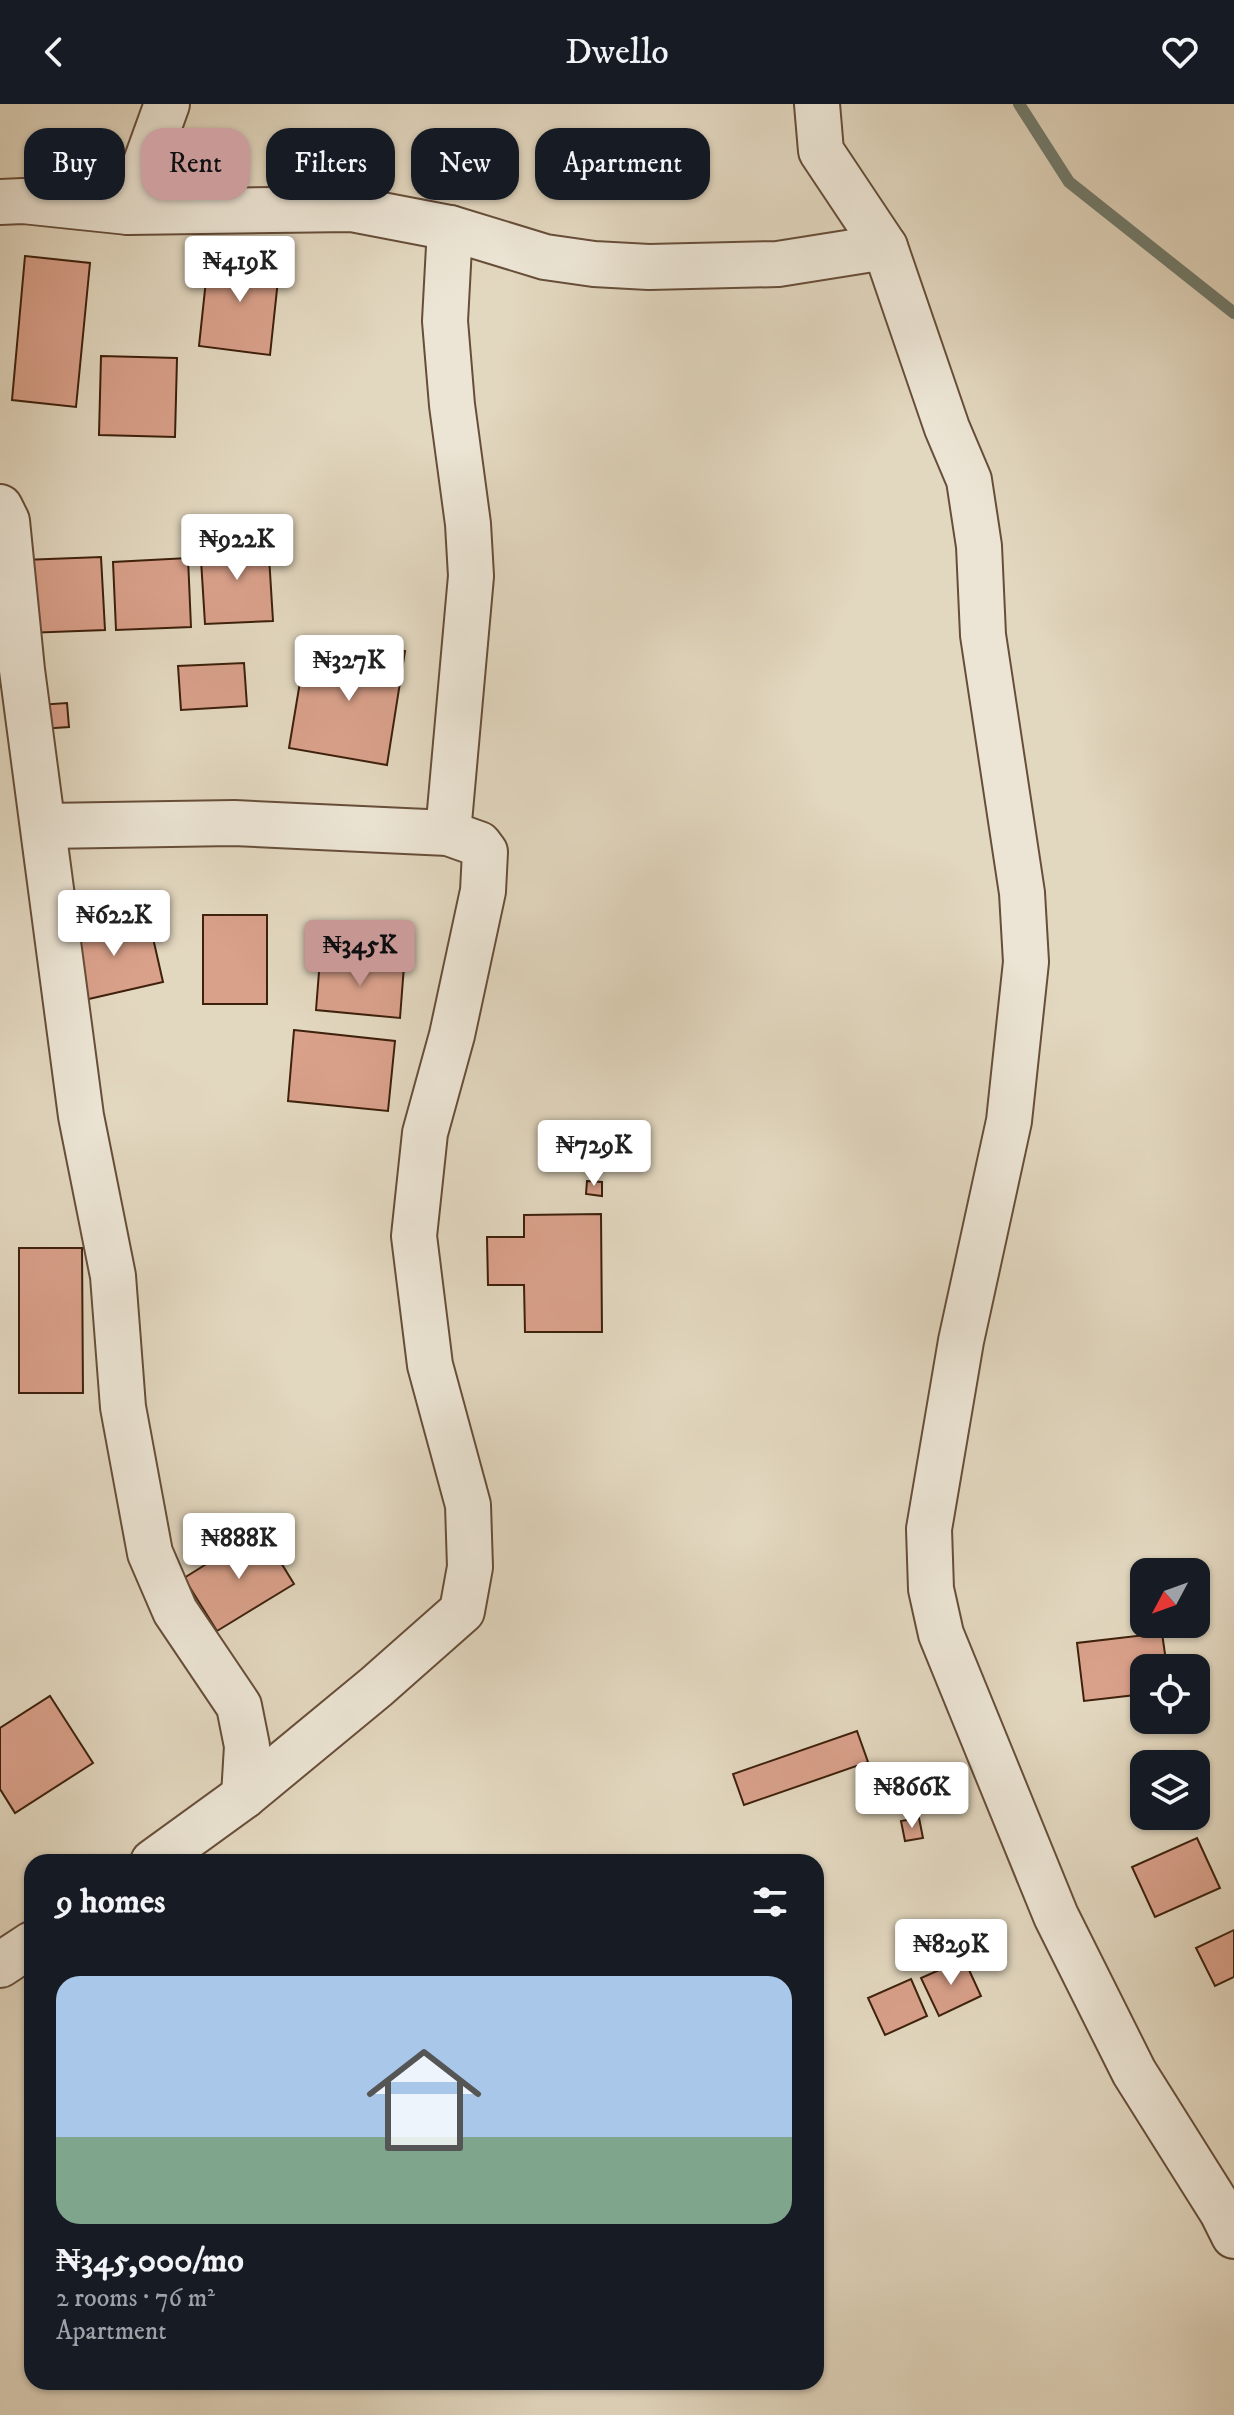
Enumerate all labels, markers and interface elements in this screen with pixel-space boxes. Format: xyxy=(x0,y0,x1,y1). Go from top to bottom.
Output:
icon: back xyxy=(32,30,76,74)
text: Dwello xyxy=(565,30,669,75)
icon: heart xyxy=(1158,30,1202,74)
chip: Buy xyxy=(24,128,125,200)
chip: Rent xyxy=(141,128,250,200)
chip: Filters xyxy=(266,128,395,200)
chip: New xyxy=(411,128,519,200)
chip: Apartment xyxy=(535,128,710,200)
pin: ₦419K xyxy=(184,236,296,304)
text: ₦419K xyxy=(203,245,277,278)
pin: ₦922K xyxy=(181,514,293,582)
text: ₦922K xyxy=(199,523,275,556)
pin: ₦327K xyxy=(293,635,405,703)
text: ₦327K xyxy=(313,644,385,677)
pin: ₦622K xyxy=(58,890,170,958)
text: ₦622K xyxy=(76,899,152,932)
pin: ₦345K xyxy=(304,920,416,988)
text: ₦345K xyxy=(323,929,397,962)
pin: ₦729K xyxy=(538,1120,650,1188)
text: ₦729K xyxy=(556,1129,632,1162)
pin: ₦888K xyxy=(183,1513,295,1581)
text: ₦888K xyxy=(201,1522,277,1555)
north arrow xyxy=(1130,1558,1210,1638)
map controls xyxy=(1130,1558,1210,1830)
button: locate xyxy=(1130,1654,1210,1734)
button: layers xyxy=(1130,1750,1210,1830)
pin: ₦866K xyxy=(856,1762,968,1830)
text: ₦866K xyxy=(873,1771,951,1804)
icon: filters xyxy=(748,1880,792,1924)
text: 9 homes xyxy=(56,1881,165,1923)
pin: ₦829K xyxy=(895,1919,1007,1987)
text: ₦829K xyxy=(913,1928,989,1961)
icon: home xyxy=(352,2028,496,2172)
text: ₦345,000/mo xyxy=(56,2240,244,2282)
text: 2 rooms · 76 m² xyxy=(56,2282,215,2315)
text: Apartment xyxy=(56,2315,167,2348)

